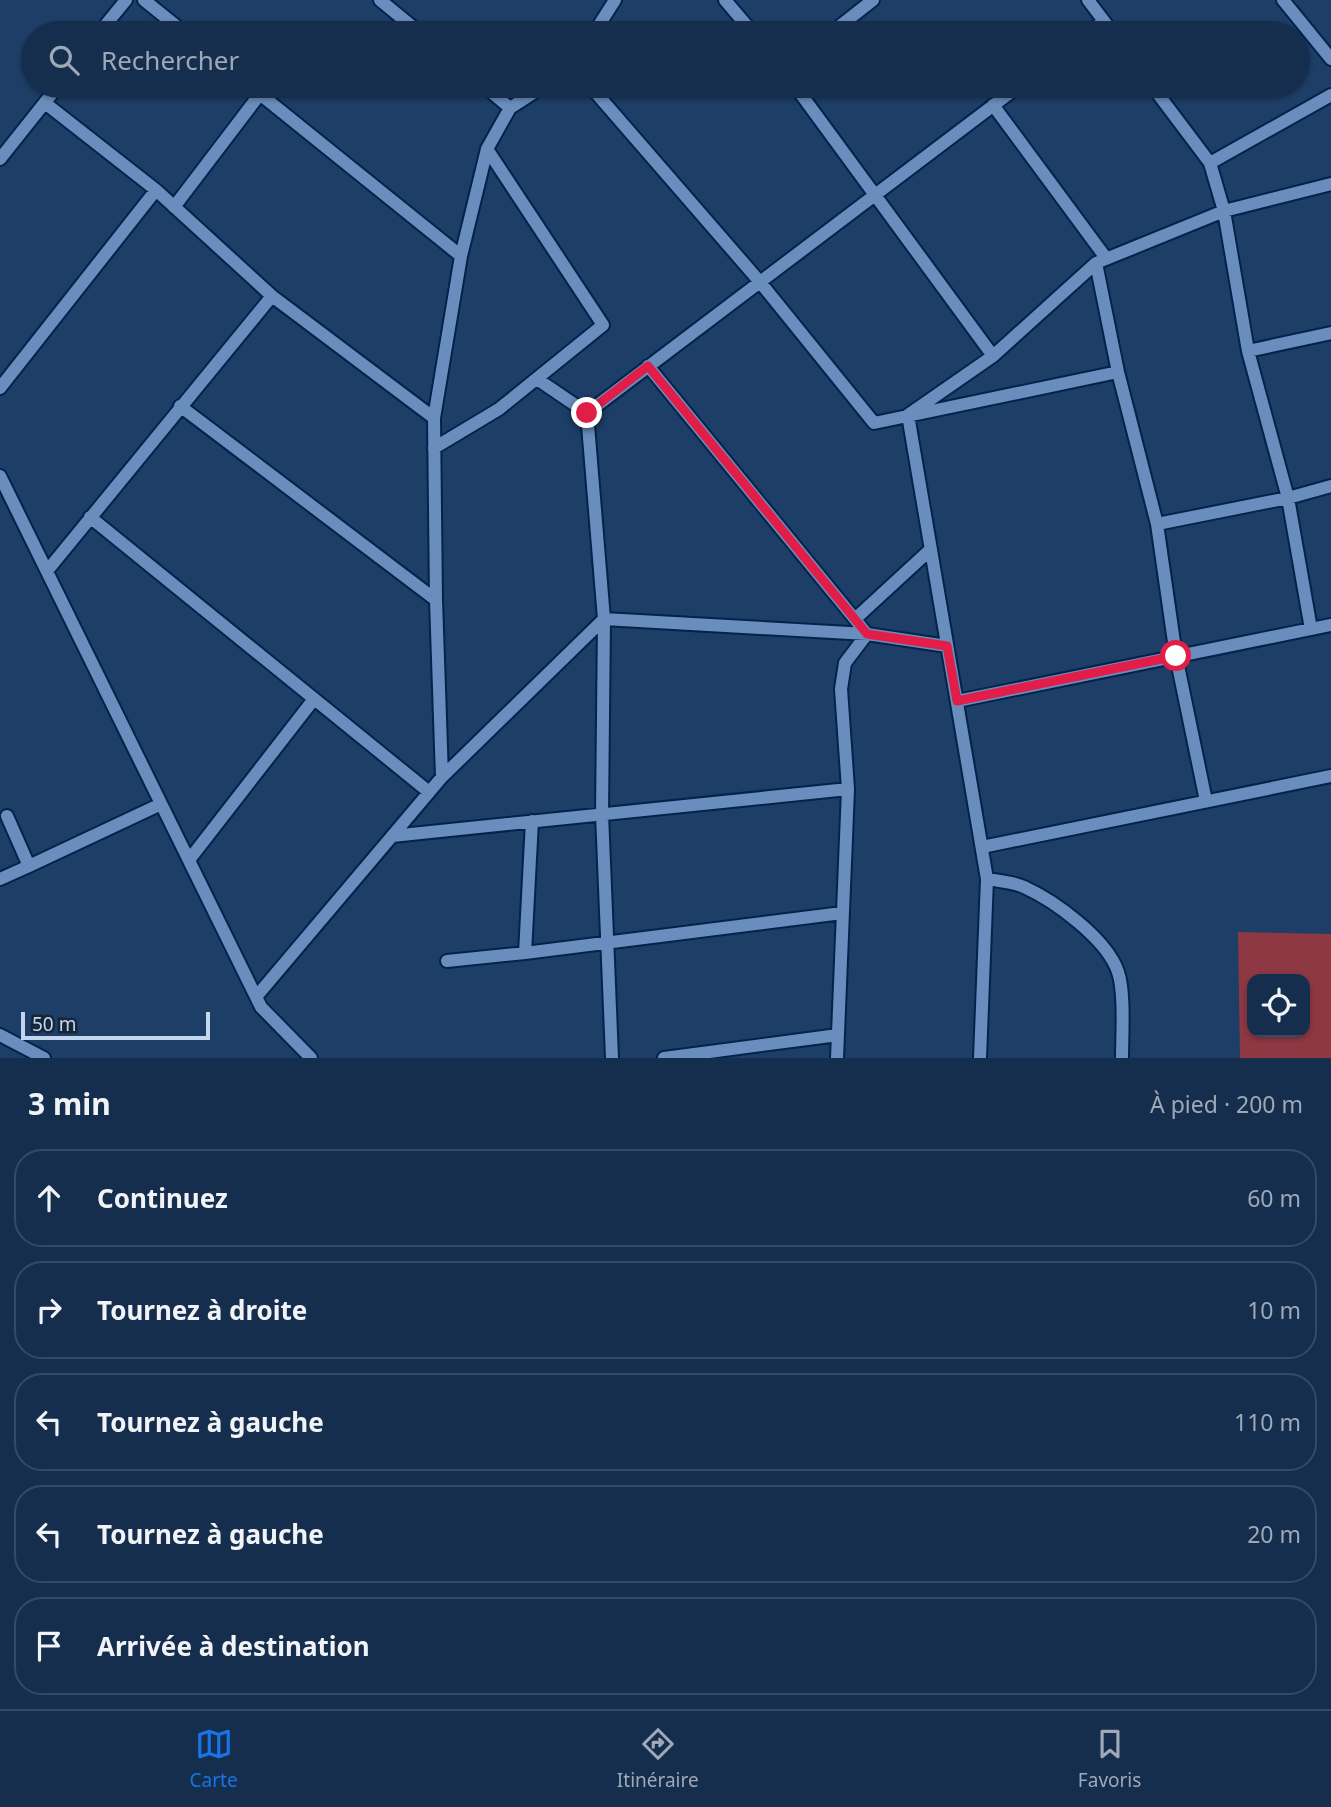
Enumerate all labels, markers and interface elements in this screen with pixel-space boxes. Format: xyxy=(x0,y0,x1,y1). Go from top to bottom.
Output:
search box xyxy=(21,21,1310,98)
icon: search xyxy=(45,41,83,79)
text: Rechercher xyxy=(101,42,239,78)
route end xyxy=(571,397,602,428)
route start xyxy=(1160,640,1191,671)
map controls xyxy=(1247,974,1310,1037)
button: locate xyxy=(1247,974,1310,1037)
scale bar xyxy=(21,1009,210,1041)
text: 50 m xyxy=(32,1011,76,1037)
text: 3 min xyxy=(28,1083,111,1124)
text: À pied · 200 m xyxy=(1150,1088,1303,1120)
icon: ahead xyxy=(30,1179,68,1217)
text: Continuez xyxy=(97,1180,228,1216)
text: 60 m xyxy=(1247,1182,1301,1214)
icon: right xyxy=(30,1291,68,1329)
text: Tournez à droite xyxy=(97,1292,307,1328)
text: 10 m xyxy=(1247,1294,1301,1326)
icon: left xyxy=(30,1403,68,1441)
text: Tournez à gauche xyxy=(97,1404,324,1440)
text: 110 m xyxy=(1234,1406,1301,1438)
icon: left xyxy=(30,1515,68,1553)
text: Tournez à gauche xyxy=(97,1516,324,1552)
text: 20 m xyxy=(1247,1518,1301,1550)
icon: arrive xyxy=(30,1627,68,1665)
text: Arrivée à destination xyxy=(97,1628,370,1664)
tab: Carte xyxy=(190,1725,238,1793)
tab: Itinéraire xyxy=(617,1725,699,1793)
tab: Favoris xyxy=(1078,1725,1141,1793)

